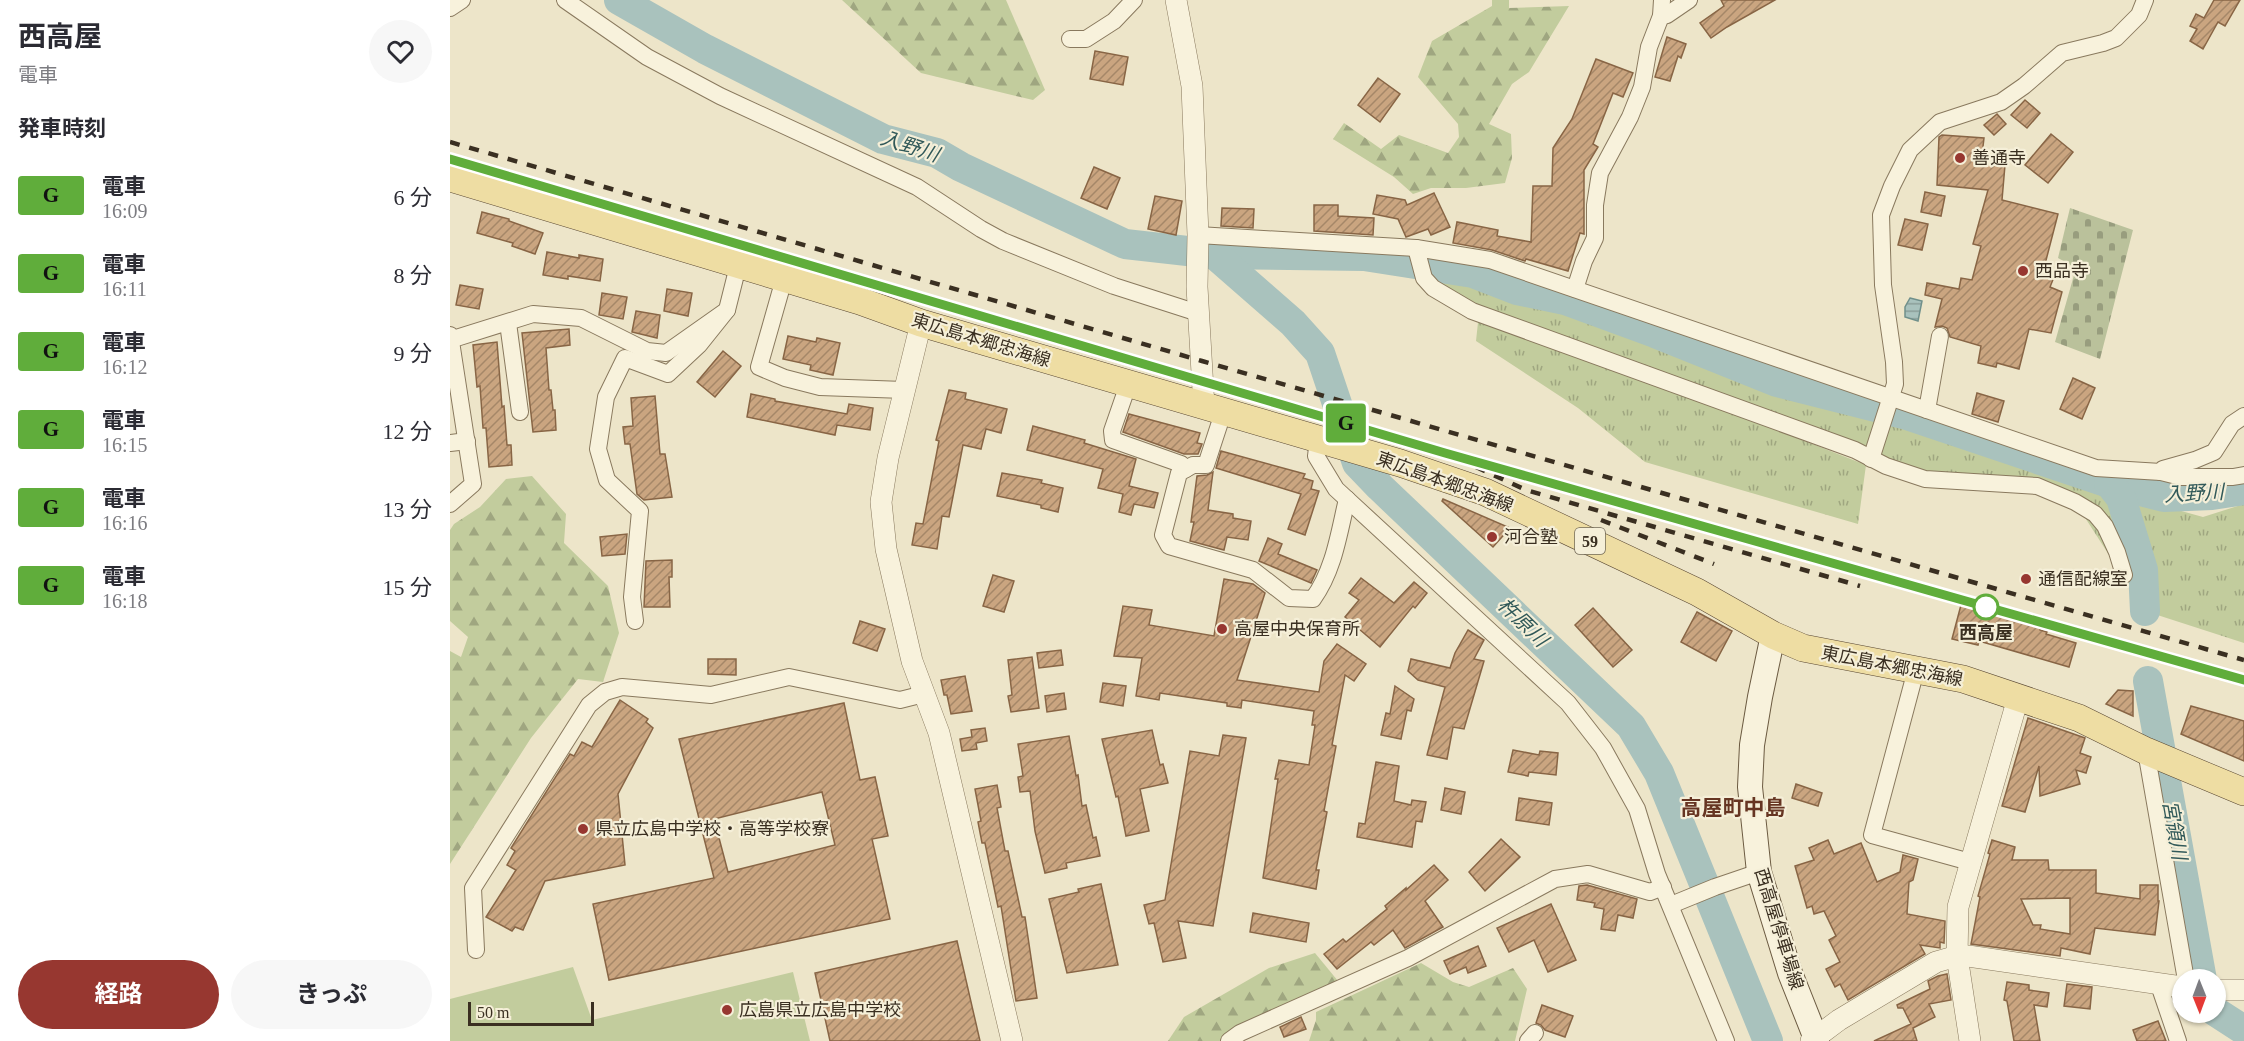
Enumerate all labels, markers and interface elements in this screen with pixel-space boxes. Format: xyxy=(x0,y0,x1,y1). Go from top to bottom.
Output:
button: heart xyxy=(369,20,432,83)
text: 西高屋 xyxy=(18,21,102,52)
text: 電車 xyxy=(18,64,58,86)
text: 発車時刻 xyxy=(18,116,106,141)
water label: 入野川 xyxy=(878,126,944,166)
place label: 善通寺 xyxy=(1972,148,2026,168)
marker: 善通寺 xyxy=(1953,151,1967,165)
text: 電車 xyxy=(102,174,146,199)
text: G xyxy=(43,183,59,207)
text: 6 分 xyxy=(393,185,432,210)
text: 16:09 xyxy=(102,200,148,222)
text: 電車 xyxy=(102,252,146,277)
text: G xyxy=(43,261,59,285)
place label: 西品寺 xyxy=(2035,261,2089,281)
text: 8 分 xyxy=(393,263,432,288)
marker: 西品寺 xyxy=(2016,264,2030,278)
text: 16:11 xyxy=(102,278,147,300)
street label: 東広島本郷忠海線 xyxy=(909,309,1053,371)
text: 電車 xyxy=(102,330,146,355)
text: G xyxy=(43,339,59,363)
text: 9 分 xyxy=(393,341,432,366)
text: 16:12 xyxy=(102,356,148,378)
line badge: G xyxy=(1326,404,1366,442)
text: 電車 xyxy=(102,408,146,433)
text: G xyxy=(1338,411,1354,435)
text: G xyxy=(43,417,59,441)
text: 12 分 xyxy=(382,419,432,444)
text: 16:15 xyxy=(102,434,148,456)
street label: 東広島本郷忠海線 xyxy=(1374,448,1516,516)
water label: 入野川 xyxy=(2163,480,2227,506)
text: 電車 xyxy=(102,486,146,511)
text: G xyxy=(43,495,59,519)
text: 13 分 xyxy=(382,497,432,522)
text: 16:16 xyxy=(102,512,148,534)
place label: 河合塾 xyxy=(1504,527,1558,547)
road number: 59 xyxy=(1575,528,1605,554)
marker: 河合塾 xyxy=(1485,530,1499,544)
text: 電車 xyxy=(102,564,146,589)
place label: 通信配線室 xyxy=(2038,569,2128,589)
marker: 通信配線室 xyxy=(2019,572,2033,586)
text: G xyxy=(43,573,59,597)
text: 15 分 xyxy=(382,575,432,600)
text: 16:18 xyxy=(102,590,148,612)
water label: 杵原川 xyxy=(1494,593,1554,652)
marker: 西高屋 xyxy=(1973,594,1999,620)
place label: 高屋中央保育所 xyxy=(1234,619,1360,639)
marker: 高屋中央保育所 xyxy=(1215,622,1229,636)
place label: 西高屋 xyxy=(1959,623,2013,643)
street label: 東広島本郷忠海線 xyxy=(1819,642,1965,690)
district label: 高屋町中島 xyxy=(1681,796,1786,820)
water label: 宮領川 xyxy=(2159,799,2191,863)
place label: 県立広島中学校・高等学校寮 xyxy=(595,819,829,839)
marker: 県立広島中学校・高等学校寮 xyxy=(576,822,590,836)
street label: 西高屋停車場線 xyxy=(1751,866,1807,992)
button: 経路 xyxy=(18,960,219,1029)
button: きっぷ xyxy=(231,960,432,1029)
north arrow xyxy=(2172,969,2226,1023)
map controls xyxy=(2172,969,2226,1023)
scale bar xyxy=(468,999,594,1026)
place label: 広島県立広島中学校 xyxy=(739,1000,901,1020)
marker: 広島県立広島中学校 xyxy=(720,1003,734,1017)
text: 50 m xyxy=(477,1004,509,1021)

